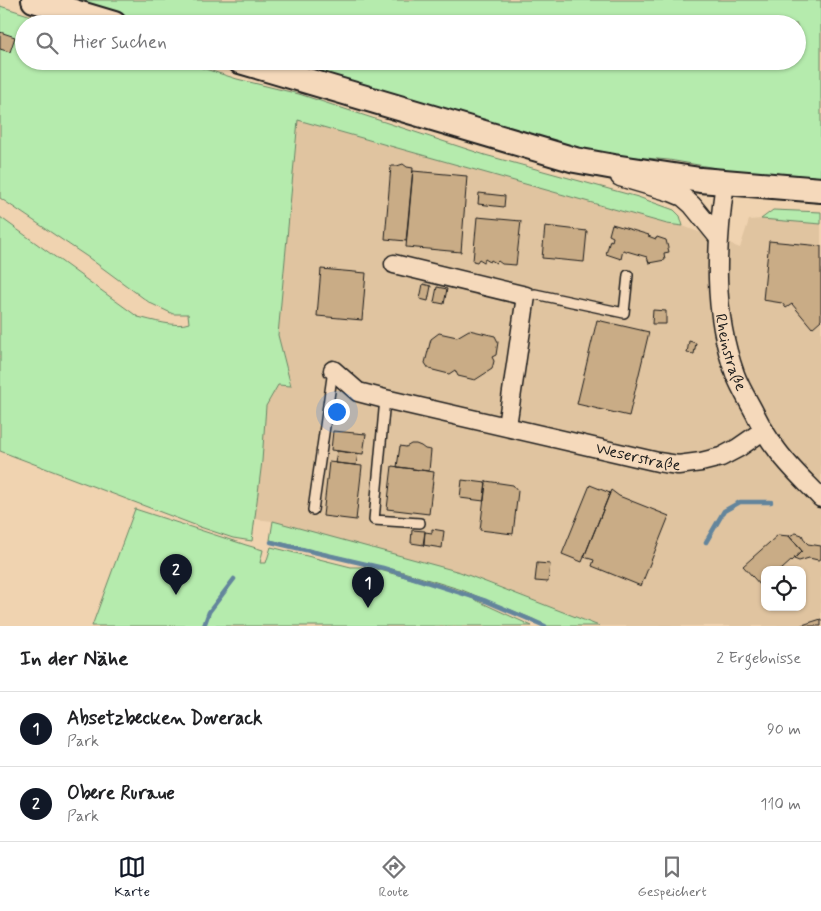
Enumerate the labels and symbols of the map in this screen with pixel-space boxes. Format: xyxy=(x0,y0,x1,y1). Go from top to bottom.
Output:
street label: Rheinstraße xyxy=(710,312,752,395)
your location xyxy=(324,399,350,425)
street label: Weserstraße xyxy=(594,437,682,476)
pin: 2 xyxy=(160,554,192,595)
pin: 1 xyxy=(352,567,384,608)

